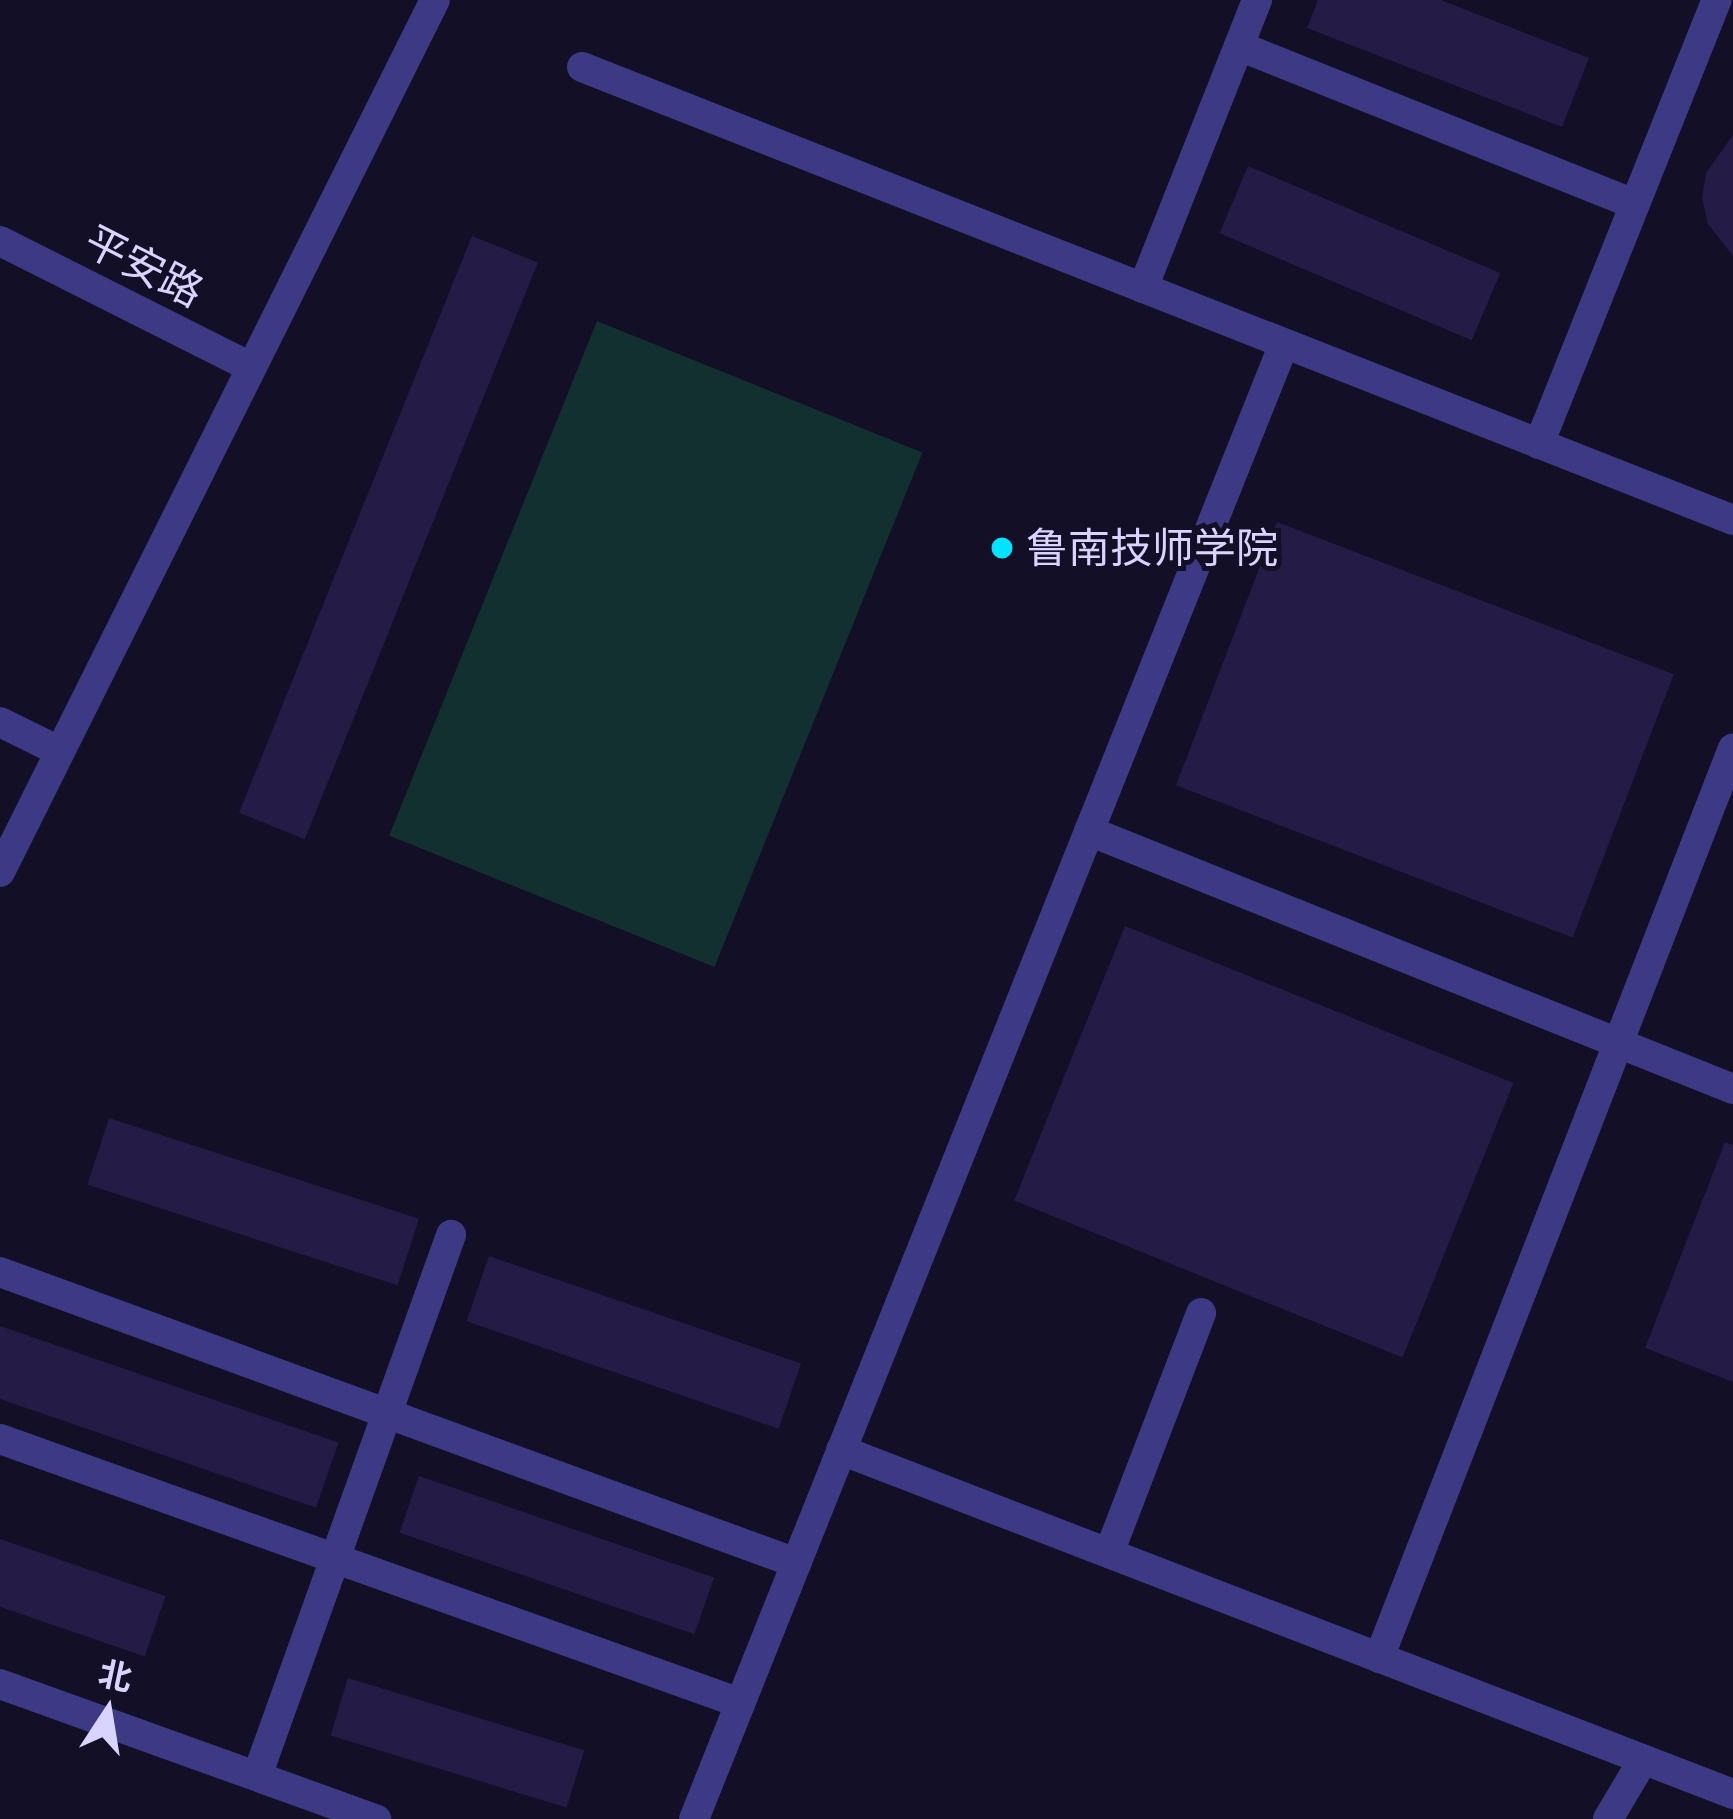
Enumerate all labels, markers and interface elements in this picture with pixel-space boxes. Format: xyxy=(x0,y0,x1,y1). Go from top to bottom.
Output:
street label: 平安路 xyxy=(76,215,212,317)
place label: 鲁南技师学院 xyxy=(1026,523,1278,573)
marker: 鲁南技师学院 xyxy=(989,535,1015,561)
north arrow xyxy=(48,1651,168,1771)
text: 北 xyxy=(95,1654,136,1698)

